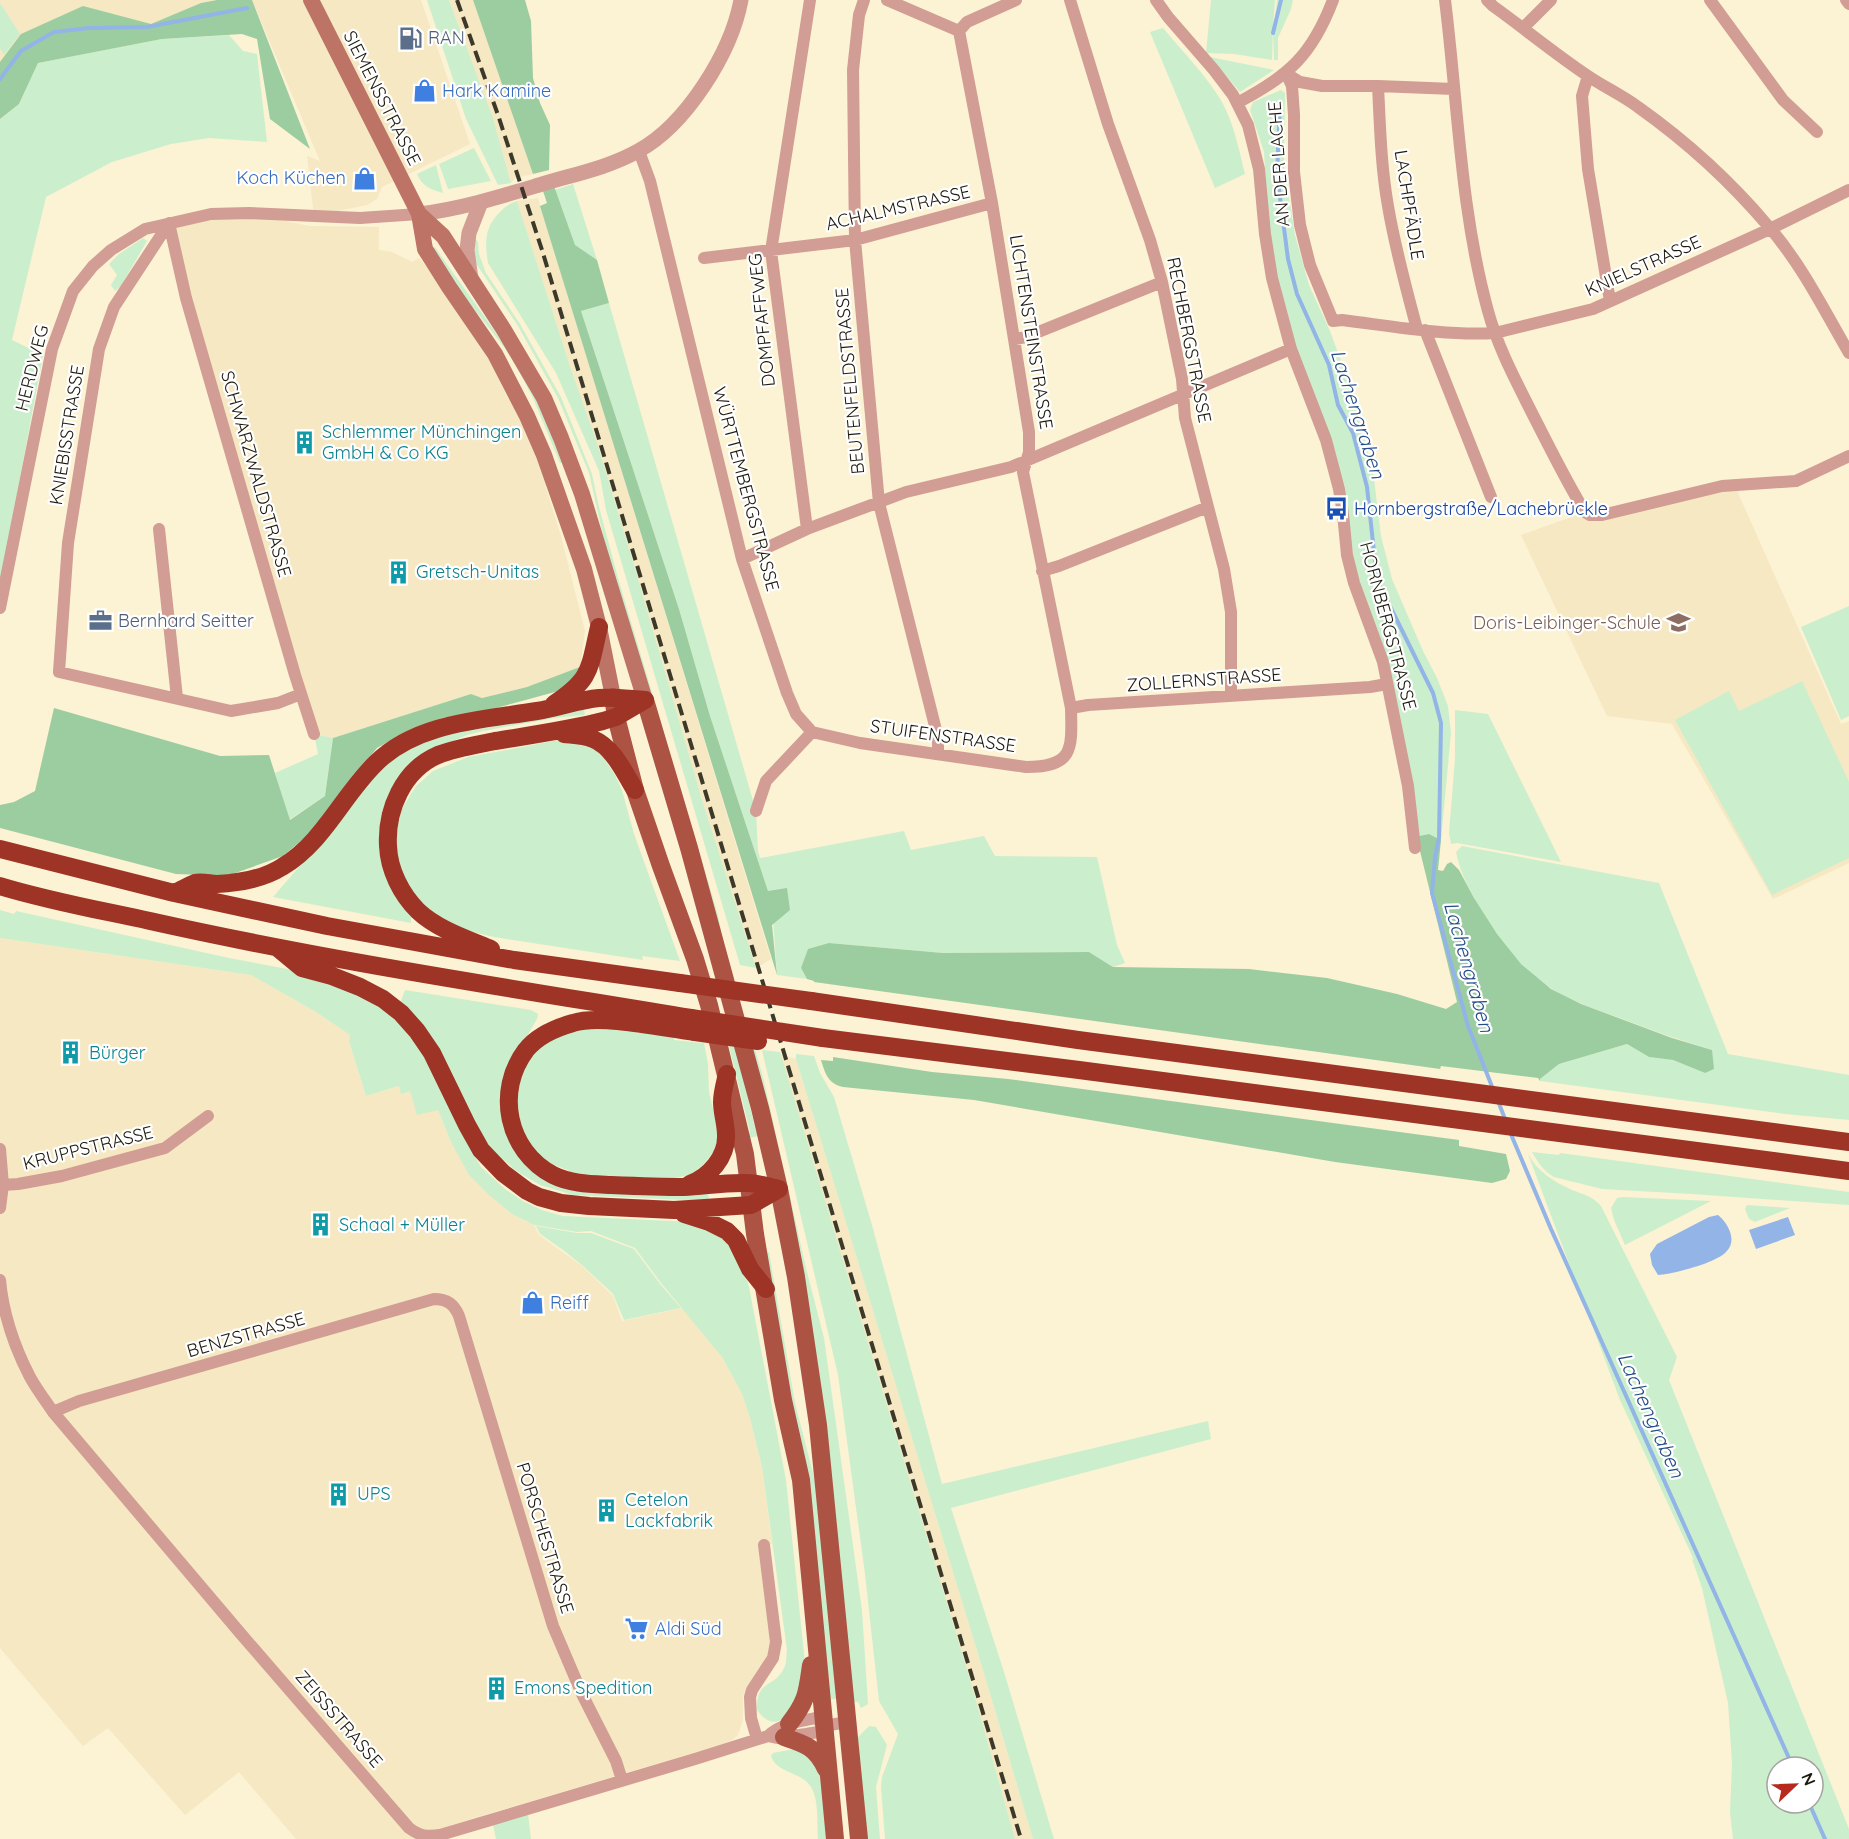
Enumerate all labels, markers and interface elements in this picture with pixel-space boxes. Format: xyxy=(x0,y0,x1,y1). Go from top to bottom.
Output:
fuel station icon: RAN xyxy=(397,25,423,51)
street label: SIEMENSSTRASSE xyxy=(339,26,426,169)
place label: RAN xyxy=(428,26,465,49)
shop icon: Hark Kamine xyxy=(411,78,437,104)
place label: Hark Kamine xyxy=(442,79,551,102)
street label: AN DER LACHE xyxy=(1263,100,1294,228)
street label: LACHPFÄDLE xyxy=(1389,148,1430,262)
shop icon: Koch Küchen xyxy=(351,165,377,191)
place label: Koch Küchen xyxy=(237,166,346,189)
street label: ACHALMSTRASSE xyxy=(823,180,972,235)
street label: KNIELSTRASSE xyxy=(1581,230,1704,301)
street label: LICHTENSTEINSTRASSE xyxy=(1005,233,1058,431)
street label: DOMPFAFFWEG xyxy=(743,252,780,388)
street label: RECHBERGSTRASSE xyxy=(1162,255,1217,425)
street label: BEUTENFELDSTRASSE xyxy=(830,287,869,475)
street label: HERDWEG xyxy=(10,322,53,413)
water label: Lachengraben xyxy=(1326,346,1391,482)
street label: KNIEBISSTRASSE xyxy=(44,363,89,507)
street label: SCHWARZWALDSTRASSE xyxy=(216,368,297,580)
street label: WÜRTTEMBERGSTRASSE xyxy=(708,384,785,594)
place label: Schlemmer Münchingen GmbH & Co KG xyxy=(322,420,521,464)
building icon: Schlemmer Münchingen GmbH & Co KG xyxy=(291,429,317,455)
bus stop icon: Hornbergstraße/Lachebrückle xyxy=(1323,496,1349,522)
place label: Hornbergstraße/Lachebrückle xyxy=(1354,497,1608,520)
street label: HORNBERGSTRASSE xyxy=(1355,539,1422,713)
building icon: Gretsch-Unitas xyxy=(385,559,411,585)
place label: Gretsch-Unitas xyxy=(416,560,539,583)
office icon: Bernhard Seitter xyxy=(87,608,113,634)
place label: Bernhard Seitter xyxy=(118,609,254,632)
school or university icon: Doris-Leibinger-Schule xyxy=(1666,610,1692,636)
place label: Doris-Leibinger-Schule xyxy=(1473,611,1661,634)
street label: ZOLLERNSTRASSE xyxy=(1126,663,1282,696)
street label: STUIFENSTRASSE xyxy=(869,714,1017,757)
water label: Lachengraben xyxy=(1439,899,1500,1035)
building icon: Bürger xyxy=(58,1040,84,1066)
place label: Bürger xyxy=(89,1041,146,1064)
street label: KRUPPSTRASSE xyxy=(20,1120,155,1175)
building icon: Schaal + Müller xyxy=(308,1212,334,1238)
place label: Schaal + Müller xyxy=(339,1213,465,1236)
shop icon: Reiff xyxy=(519,1290,545,1316)
place label: Reiff xyxy=(550,1291,589,1314)
street label: BENZSTRASSE xyxy=(184,1307,308,1362)
water label: Lachengraben xyxy=(1613,1348,1690,1482)
street label: PORSCHESTRASSE xyxy=(512,1460,579,1616)
building icon: UPS xyxy=(326,1481,352,1507)
place label: UPS xyxy=(357,1482,391,1505)
place label: Cetelon Lackfabrik xyxy=(625,1488,713,1532)
building icon: Cetelon Lackfabrik xyxy=(594,1497,620,1523)
supermarket icon: Aldi Süd xyxy=(624,1616,650,1642)
place label: Aldi Süd xyxy=(655,1617,722,1640)
street label: ZEISSSTRASSE xyxy=(291,1665,388,1772)
building icon: Emons Spedition xyxy=(483,1675,509,1701)
place label: Emons Spedition xyxy=(514,1676,652,1699)
north arrow xyxy=(1765,1755,1825,1815)
text: N xyxy=(1797,1770,1820,1788)

